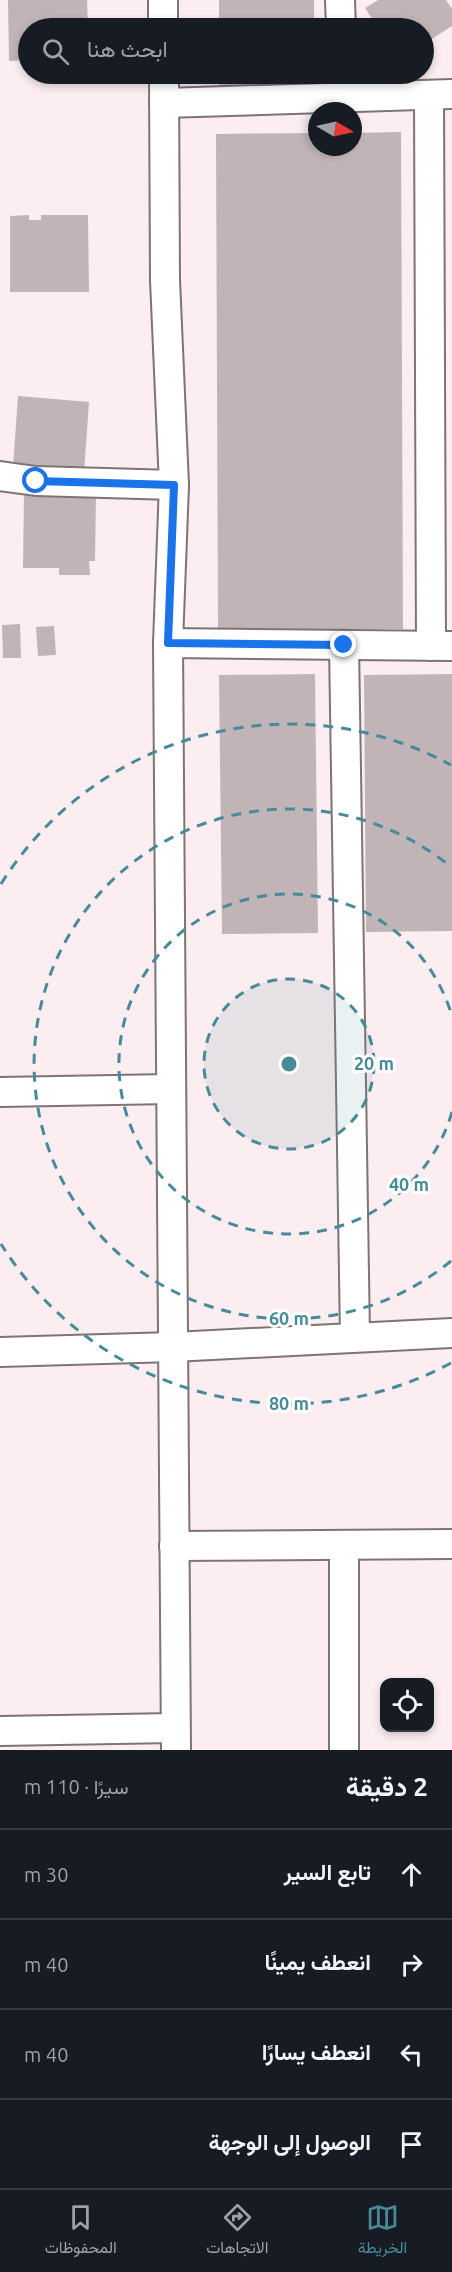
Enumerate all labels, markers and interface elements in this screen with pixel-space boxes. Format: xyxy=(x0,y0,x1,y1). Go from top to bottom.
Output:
search box xyxy=(18,18,434,84)
icon: search xyxy=(39,35,72,68)
text: ابحث هنا xyxy=(87,36,168,61)
north arrow xyxy=(308,102,362,156)
route start xyxy=(22,467,48,493)
route end xyxy=(330,631,356,657)
text: 20 m xyxy=(354,1053,394,1073)
centre of rings xyxy=(279,1054,299,1074)
text: 40 m xyxy=(389,1174,429,1194)
text: 60 m xyxy=(269,1308,309,1328)
text: 80 m xyxy=(269,1393,309,1413)
map controls xyxy=(380,1678,434,1732)
button: locate xyxy=(380,1678,434,1732)
text: 2 دقيقة xyxy=(346,1772,428,1801)
text: سيرًا · 110 m xyxy=(24,1775,129,1798)
icon: ahead xyxy=(395,1858,428,1891)
text: تابع السير xyxy=(284,1859,371,1884)
text: 30 m xyxy=(24,1863,68,1886)
icon: right xyxy=(395,1948,428,1981)
text: انعطف يمينًا xyxy=(264,1949,371,1974)
text: 40 m xyxy=(24,1953,68,1976)
icon: left xyxy=(395,2038,428,2071)
text: انعطف يسارًا xyxy=(262,2039,371,2064)
text: 40 m xyxy=(24,2043,68,2066)
icon: arrive xyxy=(395,2128,428,2161)
text: الوصول إلى الوجهة xyxy=(208,2129,371,2154)
tab: المحفوظات xyxy=(45,2201,117,2262)
tab: الاتجاهات xyxy=(206,2201,268,2262)
tab: الخريطة xyxy=(358,2201,407,2262)

